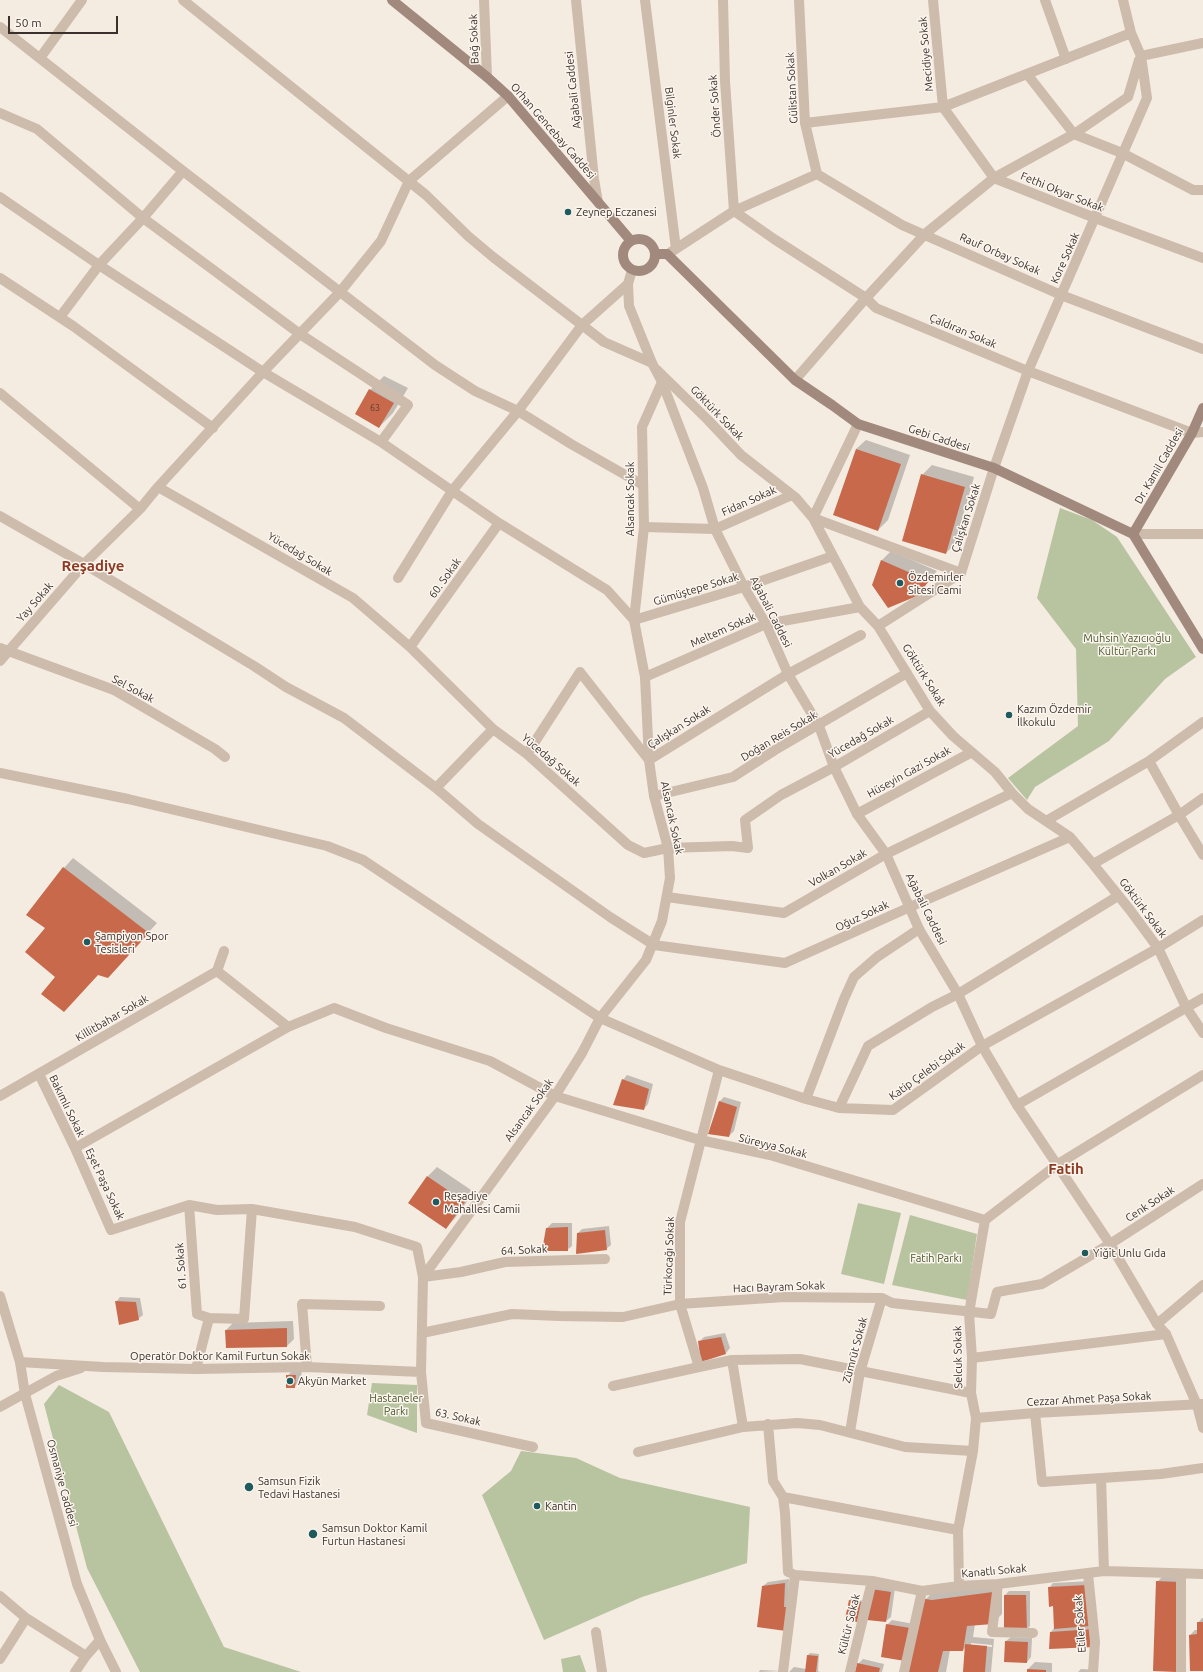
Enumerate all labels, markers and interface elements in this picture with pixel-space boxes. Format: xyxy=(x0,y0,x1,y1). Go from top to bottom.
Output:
scale bar xyxy=(10,8,120,34)
street label: Bağ Sokak xyxy=(467,14,481,64)
text: 50 m xyxy=(15,16,42,29)
street label: Mecidiye Sokak xyxy=(916,16,936,92)
street label: Ağabali Caddesi xyxy=(562,50,584,130)
street label: Gülistan Sokak xyxy=(784,52,800,124)
street label: Önder Sokak xyxy=(706,74,724,138)
street label: Orhan Gencebay Caddesi xyxy=(508,80,598,182)
street label: Bilginler Sokak xyxy=(662,86,684,160)
street label: Fethi Okyar Sokak xyxy=(1019,169,1105,215)
place label: Zeynep Eczanesi xyxy=(576,205,657,219)
marker: Zeynep Eczanesi xyxy=(563,207,573,217)
street label: Rauf Orbay Sokak xyxy=(958,230,1042,278)
street label: Kore Sokak xyxy=(1048,230,1082,286)
street label: Çaldıran Sokak xyxy=(927,311,999,351)
street label: Göktürk Sokak xyxy=(688,383,746,443)
house number: 63 xyxy=(370,403,380,413)
street label: Gebi Caddesi xyxy=(907,422,971,454)
street label: Dr. Kamil Caddesi xyxy=(1132,426,1186,506)
street label: Alsancak Sokak xyxy=(623,462,637,536)
street label: Çalışkan Sokak xyxy=(949,482,983,554)
street label: Fidan Sokak xyxy=(720,483,778,519)
street label: Yücedağ Sokak xyxy=(265,529,335,579)
street label: 60. Sokak xyxy=(426,555,464,601)
district label: Reşadiye xyxy=(62,557,124,575)
street label: Gümüştepe Sokak xyxy=(652,570,740,608)
place label: Özdemirler Sitesi Cami xyxy=(908,570,963,596)
street label: Ağabali Caddesi xyxy=(747,574,795,650)
marker: Özdemirler Sitesi Cami xyxy=(895,578,905,588)
street label: Yay Sokak xyxy=(14,579,56,625)
street label: Meltem Sokak xyxy=(688,610,758,650)
park label: Muhsin Yazıcıoğlu Kültür Parkı xyxy=(1083,631,1171,657)
street label: Göktürk Sokak xyxy=(900,641,948,709)
street label: Sel Sokak xyxy=(110,672,156,706)
street label: Çalışkan Sokak xyxy=(645,702,713,752)
place label: Kazım Özdemir İlkokulu xyxy=(1017,702,1091,728)
street label: Doğan Reis Sokak xyxy=(738,708,820,764)
marker: Kazım Özdemir İlkokulu xyxy=(1004,710,1014,720)
street label: Yücedağ Sokak xyxy=(826,713,896,761)
street label: Yücedağ Sokak xyxy=(519,731,583,789)
street label: Hüseyin Gazi Sokak xyxy=(865,744,953,800)
street label: Alsancak Sokak xyxy=(658,780,686,856)
street label: Volkan Sokak xyxy=(807,846,869,890)
street label: Ağabali Caddesi xyxy=(903,871,949,947)
street label: Göktürk Sokak xyxy=(1116,876,1170,940)
street label: Oğuz Sokak xyxy=(833,898,891,934)
place label: Şampiyon Spor Tesisleri xyxy=(95,929,168,955)
marker: Şampiyon Spor Tesisleri xyxy=(82,937,92,947)
street label: Killitbahar Sokak xyxy=(73,992,151,1044)
street label: Katip Çelebi Sokak xyxy=(886,1039,968,1103)
street label: Bakımlı Sokak xyxy=(46,1073,88,1139)
street label: Alsancak Sokak xyxy=(502,1076,556,1144)
street label: Süreyya Sokak xyxy=(737,1131,809,1161)
street label: Eşet Paşa Sokak xyxy=(83,1146,127,1222)
district label: Fatih xyxy=(1048,1160,1084,1178)
street label: Cenk Sokak xyxy=(1123,1183,1177,1225)
place label: Reşadiye Mahallesi Camii xyxy=(444,1189,520,1215)
marker: Reşadiye Mahallesi Camii xyxy=(431,1197,441,1207)
street label: Türkocağı Sokak xyxy=(661,1216,677,1296)
street label: 61. Sokak xyxy=(173,1242,189,1290)
street label: 64. Sokak xyxy=(500,1242,548,1258)
place label: Yiğit Unlu Gıda xyxy=(1093,1246,1166,1260)
marker: Yiğit Unlu Gıda xyxy=(1080,1248,1090,1258)
park label: Fatih Parkı xyxy=(910,1251,962,1265)
street label: Hacı Bayram Sokak xyxy=(733,1279,825,1295)
street label: Zümrüt Sokak xyxy=(840,1315,870,1385)
street label: Selcuk Sokak xyxy=(951,1325,965,1389)
street label: Operatör Doktor Kamil Furtun Sokak xyxy=(130,1349,310,1363)
place label: Akyün Market xyxy=(298,1374,366,1388)
marker: Akyün Market xyxy=(285,1376,295,1386)
street label: Cezzar Ahmet Paşa Sokak xyxy=(1026,1389,1152,1409)
park label: Hastaneler Parkı xyxy=(369,1391,423,1417)
street label: 63. Sokak xyxy=(434,1405,482,1429)
street label: Osmaniye Caddesi xyxy=(44,1438,80,1528)
place label: Samsun Fizik Tedavi Hastanesi xyxy=(258,1474,340,1500)
marker: Samsun Fizik Tedavi Hastanesi xyxy=(243,1481,255,1493)
place label: Kantin xyxy=(545,1499,577,1513)
marker: Kantin xyxy=(532,1501,542,1511)
place label: Samsun Doktor Kamil Furtun Hastanesi xyxy=(322,1521,427,1547)
marker: Samsun Doktor Kamil Furtun Hastanesi xyxy=(307,1528,319,1540)
street label: Kanatlı Sokak xyxy=(961,1562,1027,1580)
street label: Kültür Sokak xyxy=(835,1592,863,1656)
street label: Etiler Sokak xyxy=(1071,1595,1089,1653)

